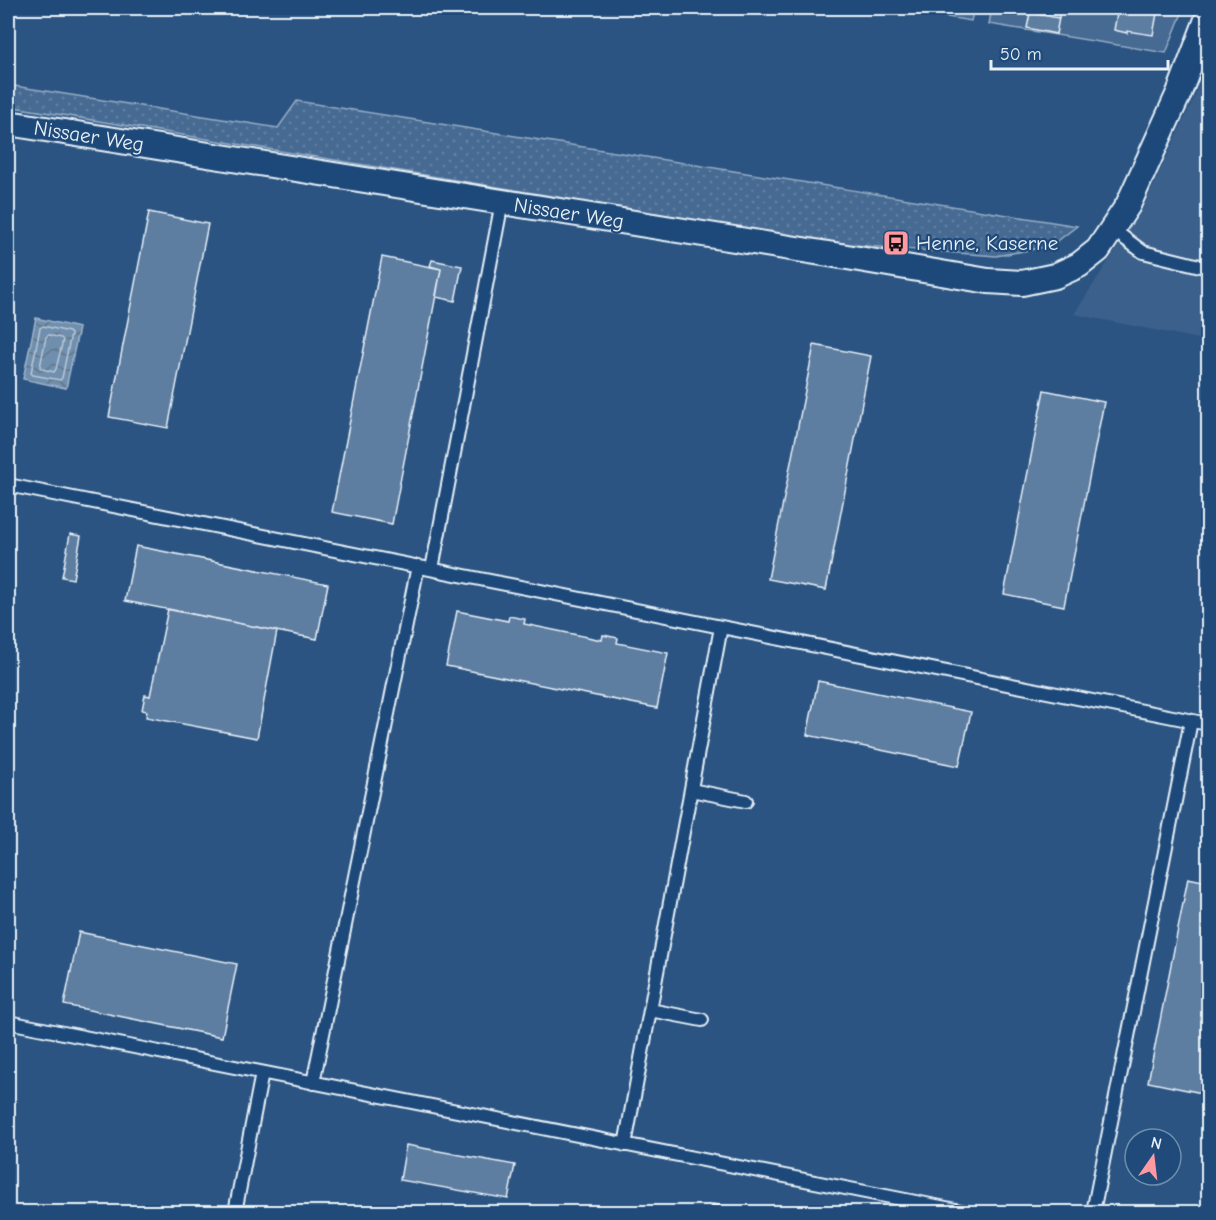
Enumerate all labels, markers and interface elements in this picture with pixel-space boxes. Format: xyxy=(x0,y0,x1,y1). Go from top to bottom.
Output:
scale bar xyxy=(991,33,1168,71)
text: 50 m xyxy=(1000,44,1042,65)
street label: Nissaer Weg xyxy=(32,115,146,157)
street label: Nissaer Weg xyxy=(512,192,626,234)
bus stop icon: Henne, Kaserne xyxy=(881,228,911,258)
place label: Henne, Kaserne xyxy=(916,231,1058,255)
north arrow xyxy=(1123,1127,1183,1187)
text: N xyxy=(1149,1133,1164,1153)

